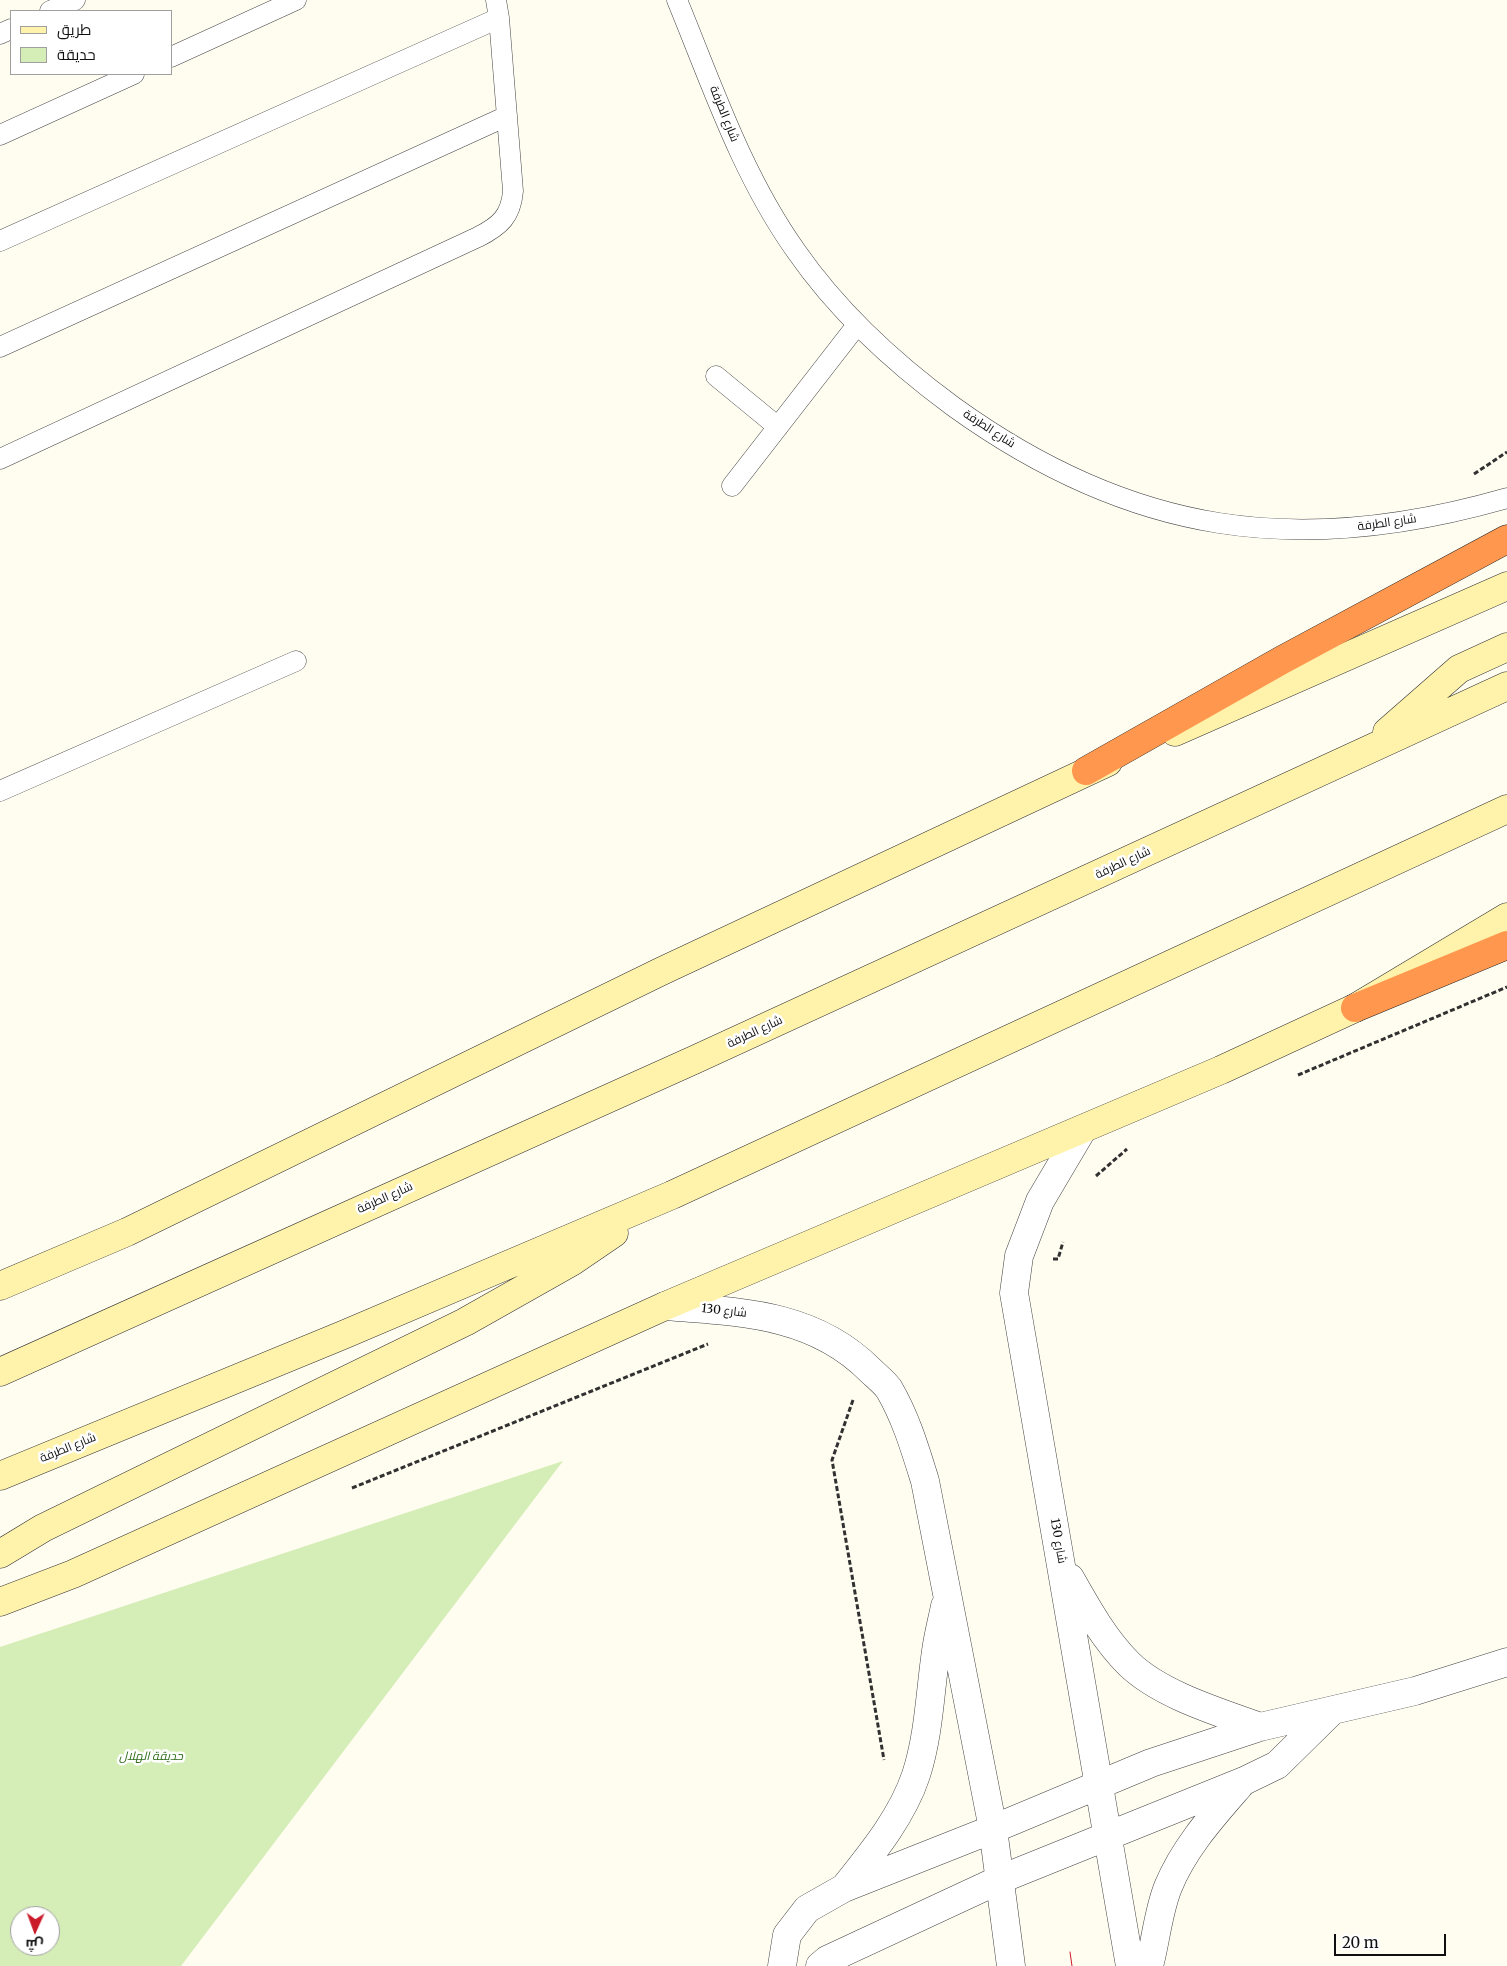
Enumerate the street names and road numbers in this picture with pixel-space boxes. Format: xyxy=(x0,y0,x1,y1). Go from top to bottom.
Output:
street label: شارع الطرفة xyxy=(706,84,742,144)
street label: شارع الطرفة xyxy=(960,407,1018,451)
street label: شارع الطرفة xyxy=(1357,512,1417,534)
street label: شارع الطرفة xyxy=(1093,844,1153,882)
street label: شارع الطرفة xyxy=(725,1013,785,1051)
street label: شارع الطرفة xyxy=(355,1179,415,1217)
street label: شارع 130 xyxy=(701,1301,747,1321)
street label: شارع الطرفة xyxy=(38,1430,98,1466)
street label: شارع 130 xyxy=(1047,1517,1069,1565)

